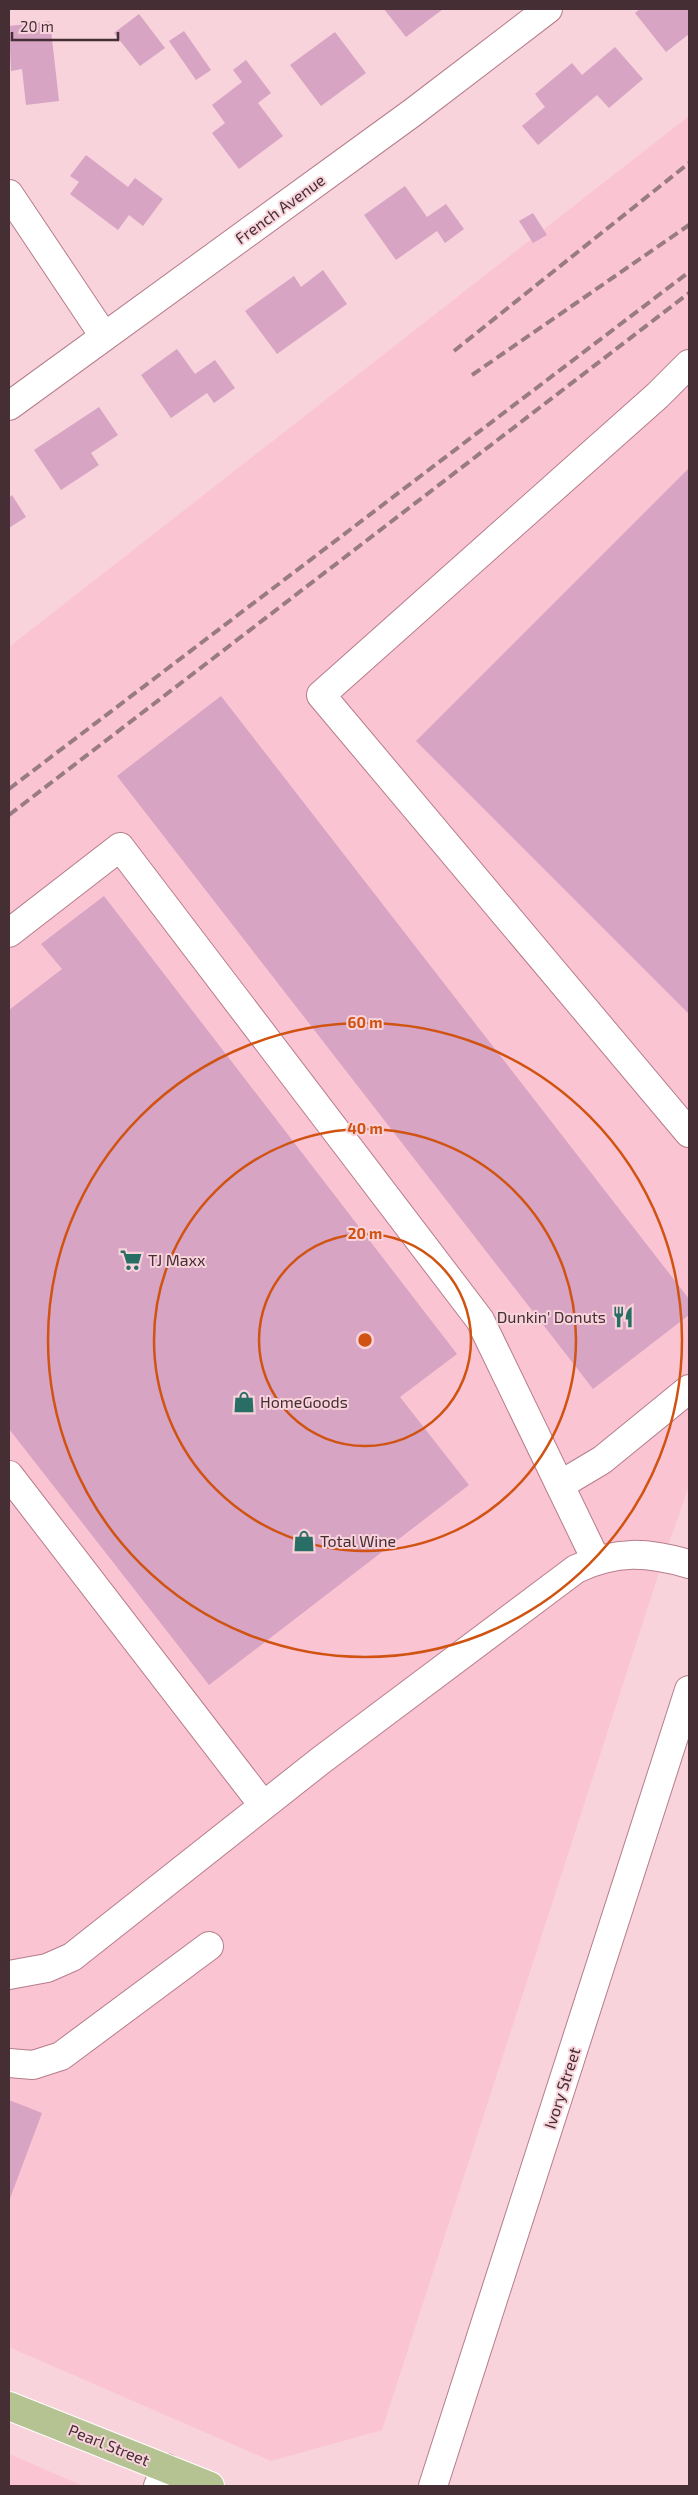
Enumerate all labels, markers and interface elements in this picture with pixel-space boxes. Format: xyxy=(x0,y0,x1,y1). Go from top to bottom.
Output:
scale bar xyxy=(12,10,119,42)
text: 20 m xyxy=(20,17,54,35)
street label: French Avenue xyxy=(231,170,328,248)
text: 60 m xyxy=(348,1013,382,1031)
text: 40 m xyxy=(347,1119,383,1137)
text: 20 m xyxy=(348,1224,382,1242)
supermarket icon: TJ Maxx xyxy=(118,1247,144,1273)
place label: TJ Maxx xyxy=(148,1250,206,1269)
restaurant icon: Dunkin' Donuts xyxy=(610,1304,636,1330)
place label: Dunkin' Donuts xyxy=(497,1307,606,1326)
centre of rings xyxy=(356,1331,374,1349)
shop icon: HomeGoods xyxy=(231,1389,257,1415)
place label: HomeGoods xyxy=(260,1392,348,1411)
shop icon: Total Wine xyxy=(291,1528,317,1554)
place label: Total Wine xyxy=(320,1531,396,1550)
street label: Ivory Street xyxy=(539,2045,584,2131)
street label: Pearl Street xyxy=(66,2420,152,2469)

